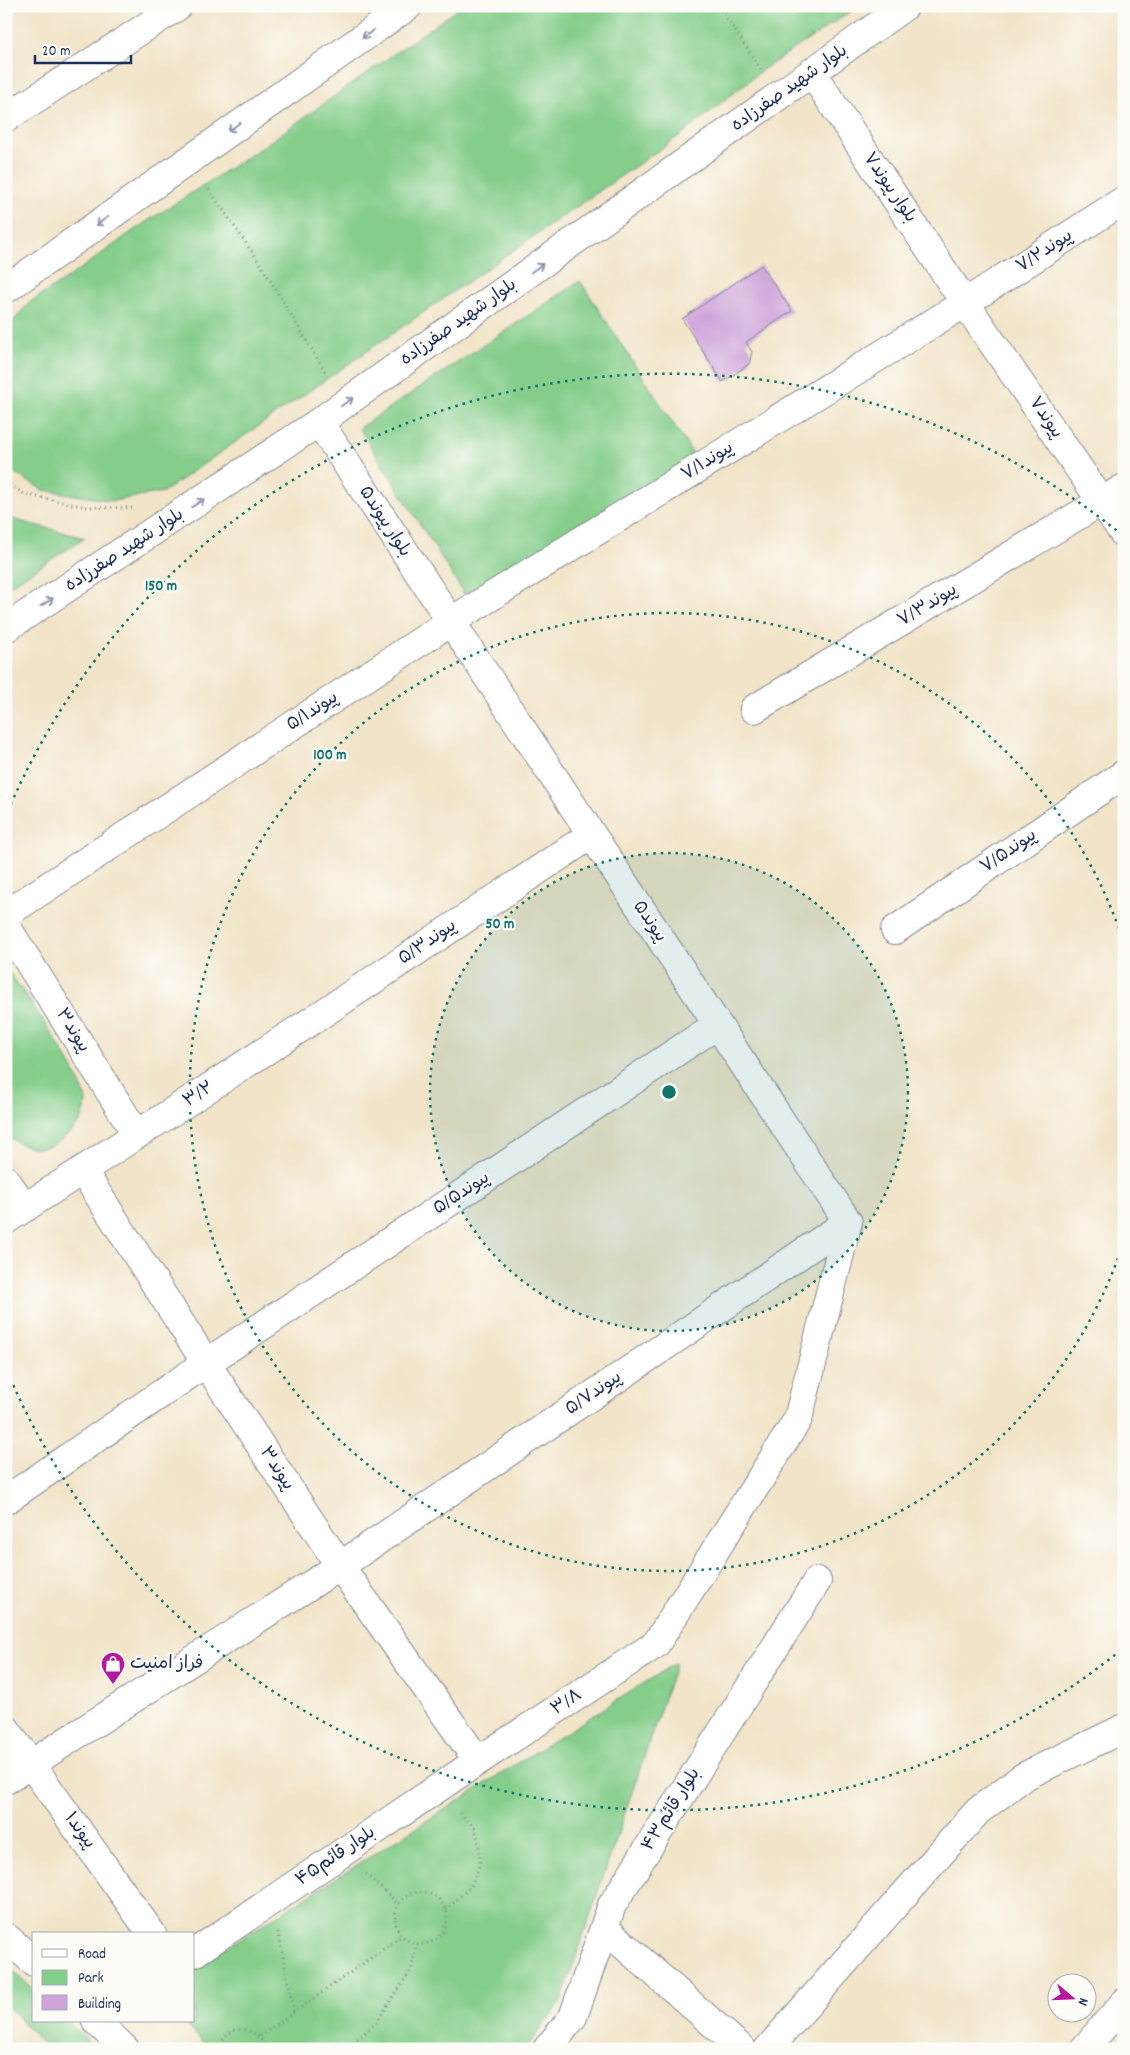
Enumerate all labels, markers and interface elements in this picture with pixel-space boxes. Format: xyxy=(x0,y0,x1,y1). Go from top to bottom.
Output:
one-way arrow xyxy=(361,29,375,39)
scale bar xyxy=(35,32,131,64)
street label: بلوار شهید صفرزاده xyxy=(727,39,853,139)
text: 20 m xyxy=(42,41,70,63)
one-way arrow xyxy=(228,122,242,132)
street label: بلوار پیوند۷ xyxy=(856,148,922,228)
one-way arrow xyxy=(95,216,109,226)
street label: پیوند۷/۲ xyxy=(1012,224,1078,280)
one-way arrow xyxy=(530,263,544,273)
street label: بلوار شهید صفرزاده xyxy=(396,273,522,373)
street label: پیوند۷ xyxy=(1022,392,1068,444)
one-way arrow xyxy=(340,397,354,407)
street label: پیوند۷/۱ xyxy=(677,436,739,488)
street label: بلوار پیوند۵ xyxy=(352,482,416,562)
one-way arrow xyxy=(190,498,204,508)
street label: بلوار شهید صفرزاده xyxy=(61,503,189,599)
text: 150 m xyxy=(145,576,177,598)
street label: پیوند۷/۳ xyxy=(893,578,963,634)
one-way arrow xyxy=(40,596,54,607)
street label: پیوند۵/۱ xyxy=(282,686,344,738)
text: 100 m xyxy=(313,745,347,767)
street label: پیوند۷/۵ xyxy=(976,824,1042,880)
street label: پیوند۵ xyxy=(626,896,672,948)
street label: پیوند۵/۳ xyxy=(394,914,462,972)
text: 50 m xyxy=(486,914,514,936)
street label: پیوند۳ xyxy=(49,1004,95,1058)
street label: ۳/۲ xyxy=(179,1076,219,1114)
centre of rings xyxy=(660,1083,678,1101)
street label: پیوند۵/۵ xyxy=(429,1166,495,1222)
street label: پیوند۵/۷ xyxy=(561,1366,627,1422)
street label: پیوند۳ xyxy=(252,1442,300,1496)
shop icon: فراز امنیت xyxy=(100,1651,126,1685)
place label: فراز امنیت xyxy=(130,1652,203,1677)
street label: ۳/۸ xyxy=(547,1684,587,1722)
street label: بلوار قائم۴۳ xyxy=(636,1763,708,1857)
street label: پیوند۱ xyxy=(57,1808,101,1854)
street label: بلوار قائم۴۵ xyxy=(291,1821,381,1893)
legend xyxy=(32,1932,195,2022)
text: Road xyxy=(78,1944,106,1966)
text: Park xyxy=(78,1968,104,1990)
north arrow xyxy=(1048,1972,1098,2022)
text: Building xyxy=(78,1994,121,2016)
text: N xyxy=(1072,1995,1093,2008)

